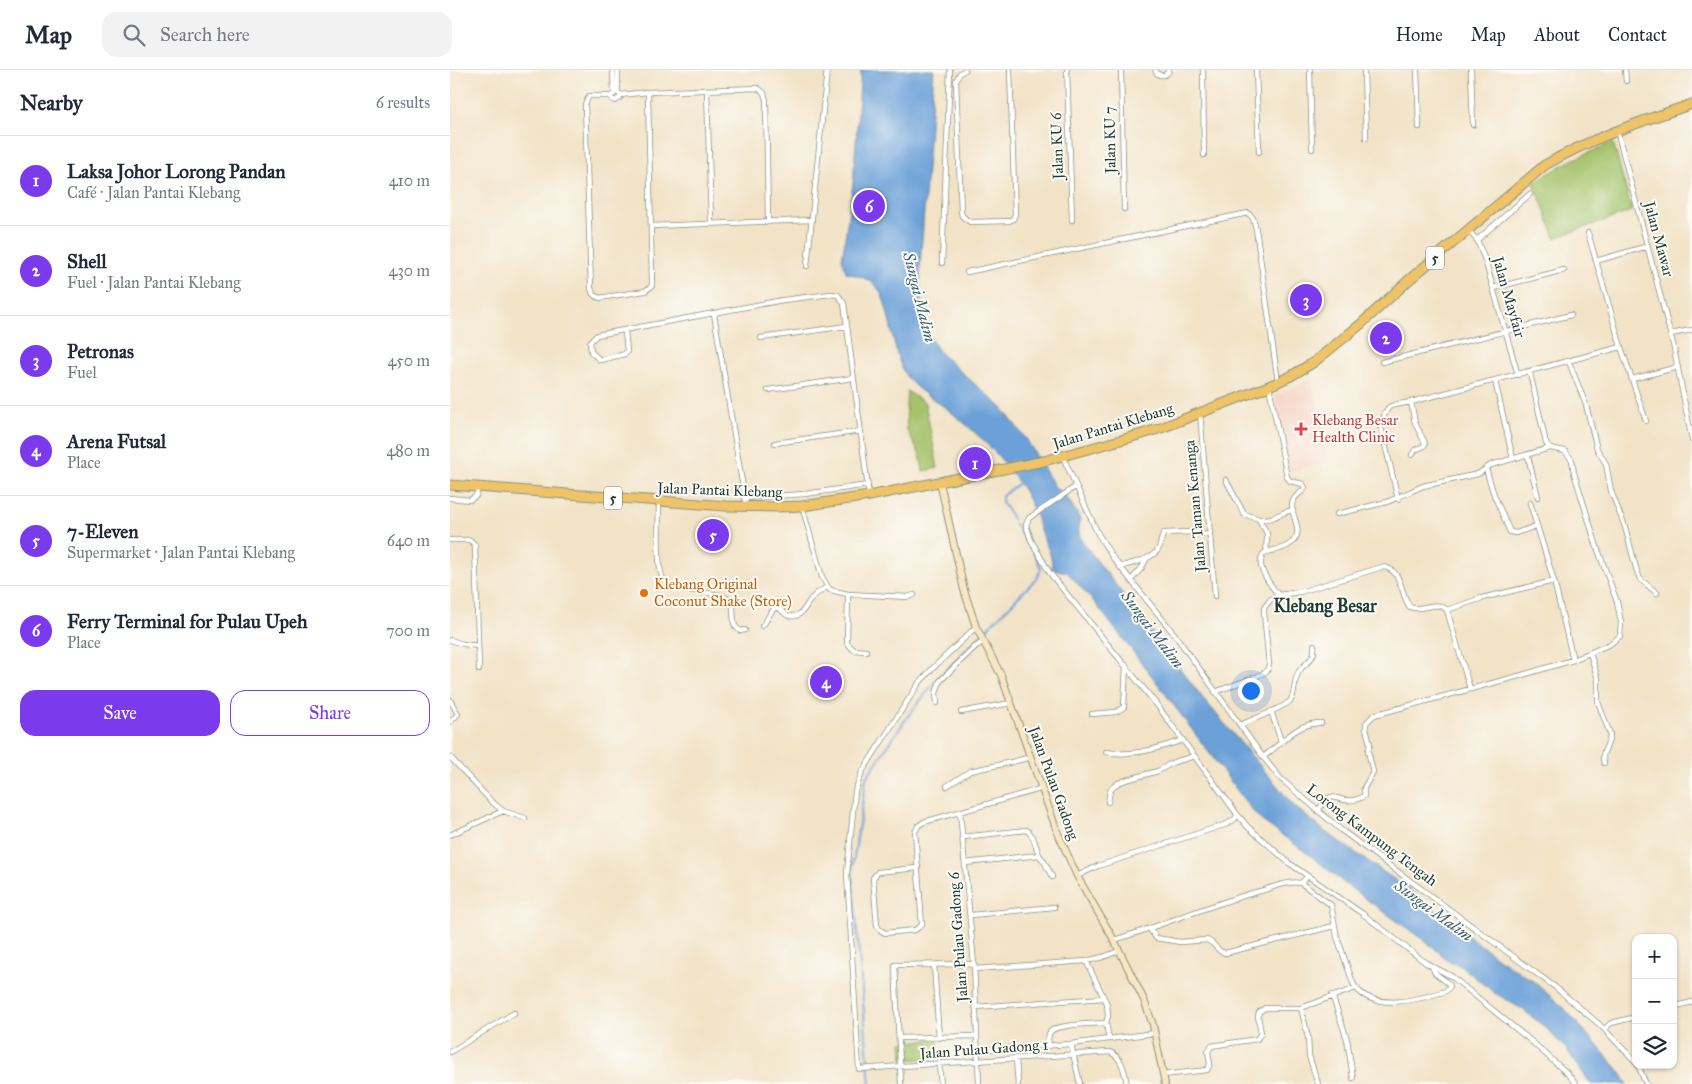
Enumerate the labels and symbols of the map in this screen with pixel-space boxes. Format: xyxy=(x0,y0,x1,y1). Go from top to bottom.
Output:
street label: Jalan KU 7 xyxy=(1100,106,1121,176)
street label: Jalan KU 6 xyxy=(1047,111,1068,182)
pin: 6 xyxy=(853,187,885,225)
street label: Jalan Mawar xyxy=(1639,197,1678,279)
road number: 5 xyxy=(1426,247,1444,270)
water label: Sungai Malim xyxy=(899,249,940,344)
street label: Jalan Mayfair xyxy=(1487,252,1529,340)
pin: 3 xyxy=(1290,281,1322,319)
pin: 2 xyxy=(1370,319,1402,357)
street label: Jalan Pantai Klebang xyxy=(1049,399,1177,454)
place label: Klebang Besar Health Clinic xyxy=(1312,411,1399,446)
marker: Klebang Besar Health Clinic xyxy=(1294,422,1308,436)
street label: Jalan Taman Kenanga xyxy=(1180,439,1211,575)
pin: 1 xyxy=(959,444,991,482)
street label: Jalan Pantai Klebang xyxy=(655,479,784,502)
road number: 5 xyxy=(604,486,622,509)
pin: 5 xyxy=(697,516,729,554)
place label: Klebang Original Coconut Shake (Store) xyxy=(654,575,792,611)
water label: Sungai Malim xyxy=(1117,586,1188,672)
marker: Klebang Original Coconut Shake (Store) xyxy=(638,587,650,599)
district label: Klebang Besar xyxy=(1273,595,1378,618)
pin: 4 xyxy=(810,663,842,701)
your location xyxy=(1238,678,1264,704)
street label: Jalan Pulau Gadong xyxy=(1023,722,1083,844)
street label: Lorong Kampung Tengah xyxy=(1303,780,1441,890)
street label: Jalan Pulau Gadong 6 xyxy=(944,870,973,1005)
water label: Sungai Malim xyxy=(1390,875,1477,945)
street label: Jalan Pulau Gadong 1 xyxy=(917,1036,1049,1064)

